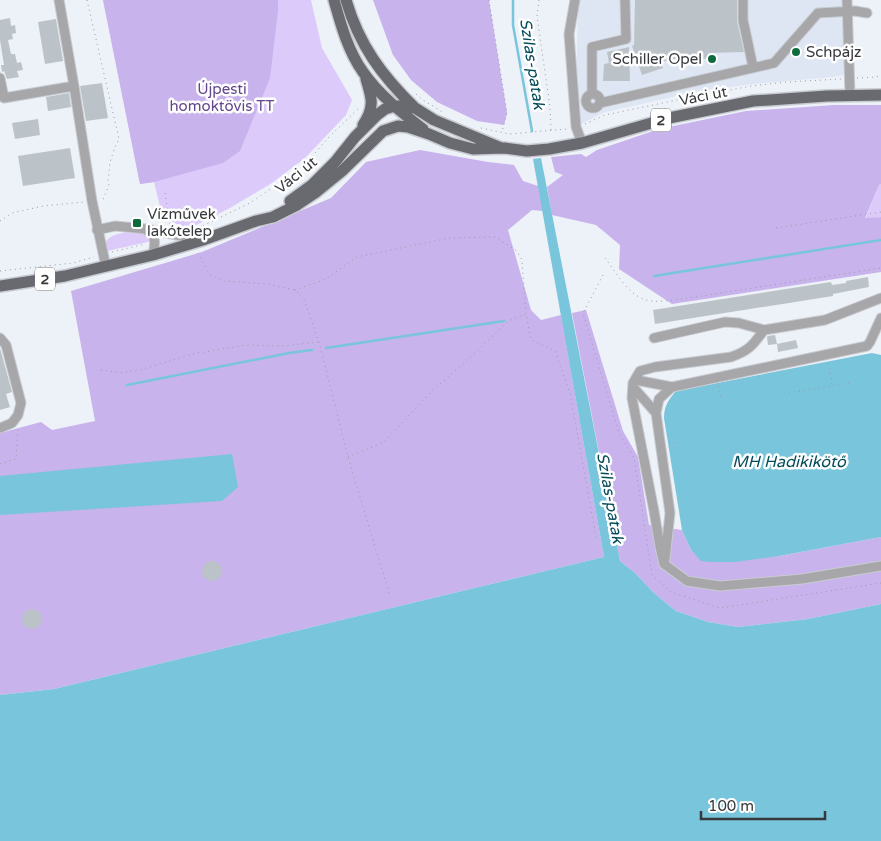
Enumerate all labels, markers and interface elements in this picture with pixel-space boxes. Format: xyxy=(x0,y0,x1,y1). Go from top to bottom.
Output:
water label: Szilas-patak xyxy=(515,17,549,112)
place label: Schpájz xyxy=(806,43,862,61)
marker: Schpájz xyxy=(790,46,802,58)
place label: Schiller Opel xyxy=(613,50,702,68)
marker: Schiller Opel xyxy=(706,53,718,65)
park label: Újpesti homoktövis TT xyxy=(169,80,275,115)
street label: Váci út xyxy=(677,82,729,109)
road number: 2 xyxy=(651,108,671,132)
street label: Váci út xyxy=(271,153,321,197)
place label: Vízművek lakótelep xyxy=(147,205,216,240)
marker: Vízművek lakótelep xyxy=(131,217,143,229)
road number: 2 xyxy=(35,268,55,290)
water label: Szilas-patak xyxy=(592,451,628,546)
water label: MH Hadikikötő xyxy=(732,452,847,472)
scale bar xyxy=(701,788,825,820)
text: 100 m xyxy=(708,797,754,815)

